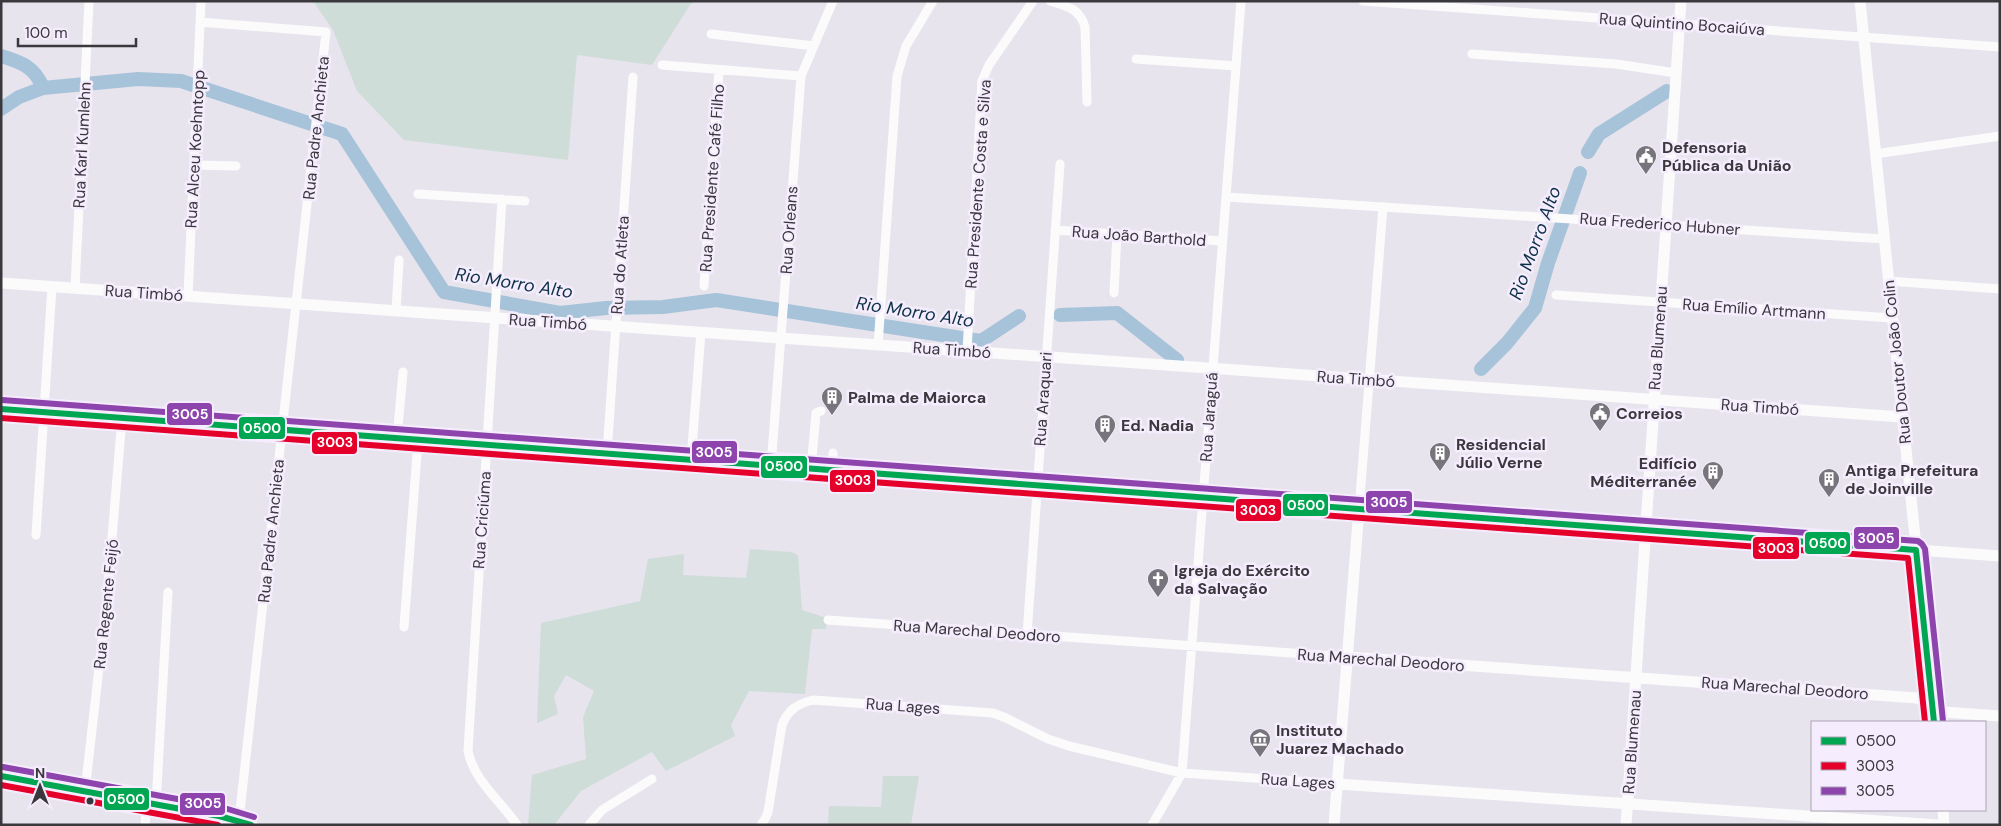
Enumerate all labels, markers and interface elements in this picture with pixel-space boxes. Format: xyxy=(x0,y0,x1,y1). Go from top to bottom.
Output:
street label: Rua Quintino Bocaiúva xyxy=(1598,8,1766,40)
scale bar xyxy=(18,15,135,47)
text: 100 m xyxy=(25,23,68,43)
street label: Rua Padre Anchieta xyxy=(298,55,334,201)
street label: Rua Alceu Koehntopp xyxy=(180,69,210,229)
street label: Rua Presidente Costa e Silva xyxy=(960,79,996,289)
street label: Rua Karl Kumlehn xyxy=(68,81,96,209)
street label: Rua Presidente Café Filho xyxy=(695,83,729,273)
place label: Defensoria Pública da União xyxy=(1662,137,1792,176)
public building icon: Defensoria Pública da União xyxy=(1634,144,1658,175)
water label: Rio Morro Alto xyxy=(1503,183,1567,303)
street label: Rua Orleans xyxy=(775,185,803,275)
street label: Rua Frederico Hubner xyxy=(1579,208,1741,240)
street label: Rua do Atleta xyxy=(606,215,634,315)
street label: Rua João Barthold xyxy=(1071,221,1207,251)
water label: Rio Morro Alto xyxy=(453,262,575,304)
street label: Rua Doutor João Colin xyxy=(1878,279,1916,445)
street label: Rua Timbó xyxy=(104,280,184,306)
street label: Rua Blumenau xyxy=(1644,285,1672,391)
water label: Rio Morro Alto xyxy=(854,291,976,333)
street label: Rua Emílio Artmann xyxy=(1682,294,1826,324)
street label: Rua Timbó xyxy=(508,309,588,335)
street label: Rua Timbó xyxy=(912,337,992,363)
street label: Rua Araquari xyxy=(1029,351,1057,447)
street label: Rua Timbó xyxy=(1316,366,1396,392)
street label: Rua Jaraguá xyxy=(1195,371,1223,463)
building icon: Palma de Maiorca xyxy=(820,385,844,416)
place label: Palma de Maiorca xyxy=(848,387,986,408)
street label: Rua Timbó xyxy=(1720,394,1800,420)
public building icon: Correios xyxy=(1588,401,1612,432)
line badge: 3005 xyxy=(166,402,213,426)
place label: Correios xyxy=(1616,403,1683,424)
text: 3005 xyxy=(172,405,208,423)
building icon: Ed. Nadia xyxy=(1093,413,1117,444)
place label: Ed. Nadia xyxy=(1121,415,1194,436)
line badge: 0500 xyxy=(238,416,286,440)
text: 0500 xyxy=(243,419,281,437)
line badge: 3003 xyxy=(311,431,358,455)
text: 3003 xyxy=(317,433,353,451)
place label: Residencial Júlio Verne xyxy=(1456,434,1546,473)
line badge: 3005 xyxy=(691,440,738,464)
building icon: Residencial Júlio Verne xyxy=(1428,441,1452,472)
text: 3005 xyxy=(696,443,732,461)
place label: Edifício Méditerranée xyxy=(1590,453,1697,492)
line badge: 0500 xyxy=(760,455,808,479)
text: 0500 xyxy=(765,457,803,475)
street label: Rua Padre Anchieta xyxy=(253,458,289,604)
building icon: Edifício Méditerranée xyxy=(1701,460,1725,491)
place label: Antiga Prefeitura de Joinville xyxy=(1845,460,1978,499)
building icon: Antiga Prefeitura de Joinville xyxy=(1817,467,1841,498)
line badge: 3003 xyxy=(829,469,876,493)
street label: Rua Criciúma xyxy=(468,470,496,570)
text: 3003 xyxy=(835,471,871,489)
line badge: 3005 xyxy=(1365,490,1413,514)
line badge: 0500 xyxy=(1282,493,1329,517)
text: 3005 xyxy=(1371,493,1407,511)
text: 0500 xyxy=(1287,496,1325,514)
line badge: 3003 xyxy=(1235,498,1282,522)
text: 3003 xyxy=(1240,501,1276,519)
line badge: 3005 xyxy=(1853,526,1900,550)
text: 3005 xyxy=(1858,529,1894,547)
line badge: 0500 xyxy=(1804,531,1851,555)
text: 0500 xyxy=(1809,534,1847,552)
line badge: 3003 xyxy=(1752,536,1800,560)
street label: Rua Regente Feijó xyxy=(89,538,123,670)
text: 3003 xyxy=(1758,539,1794,557)
place label: Igreja do Exército da Salvação xyxy=(1174,560,1310,599)
church icon: Igreja do Exército da Salvação xyxy=(1146,567,1170,598)
street label: Rua Marechal Deodoro xyxy=(893,615,1061,647)
street label: Rua Marechal Deodoro xyxy=(1297,644,1465,676)
street label: Rua Marechal Deodoro xyxy=(1701,672,1869,704)
street label: Rua Blumenau xyxy=(1618,689,1646,795)
street label: Rua Lages xyxy=(865,693,941,719)
place label: Instituto Juarez Machado xyxy=(1276,720,1404,759)
legend xyxy=(1811,721,1986,811)
museum icon: Instituto Juarez Machado xyxy=(1248,727,1272,758)
text: 0500 xyxy=(1856,731,1896,751)
text: 3003 xyxy=(1856,756,1894,776)
north arrow xyxy=(15,761,65,811)
text: N xyxy=(35,764,45,782)
street label: Rua Lages xyxy=(1260,768,1336,794)
text: 3005 xyxy=(1856,781,1895,801)
line badge: 0500 xyxy=(103,787,150,811)
text: 0500 xyxy=(107,790,145,808)
line badge: 3005 xyxy=(179,792,226,816)
text: 3005 xyxy=(185,794,221,812)
unlabelled marker xyxy=(85,796,95,806)

